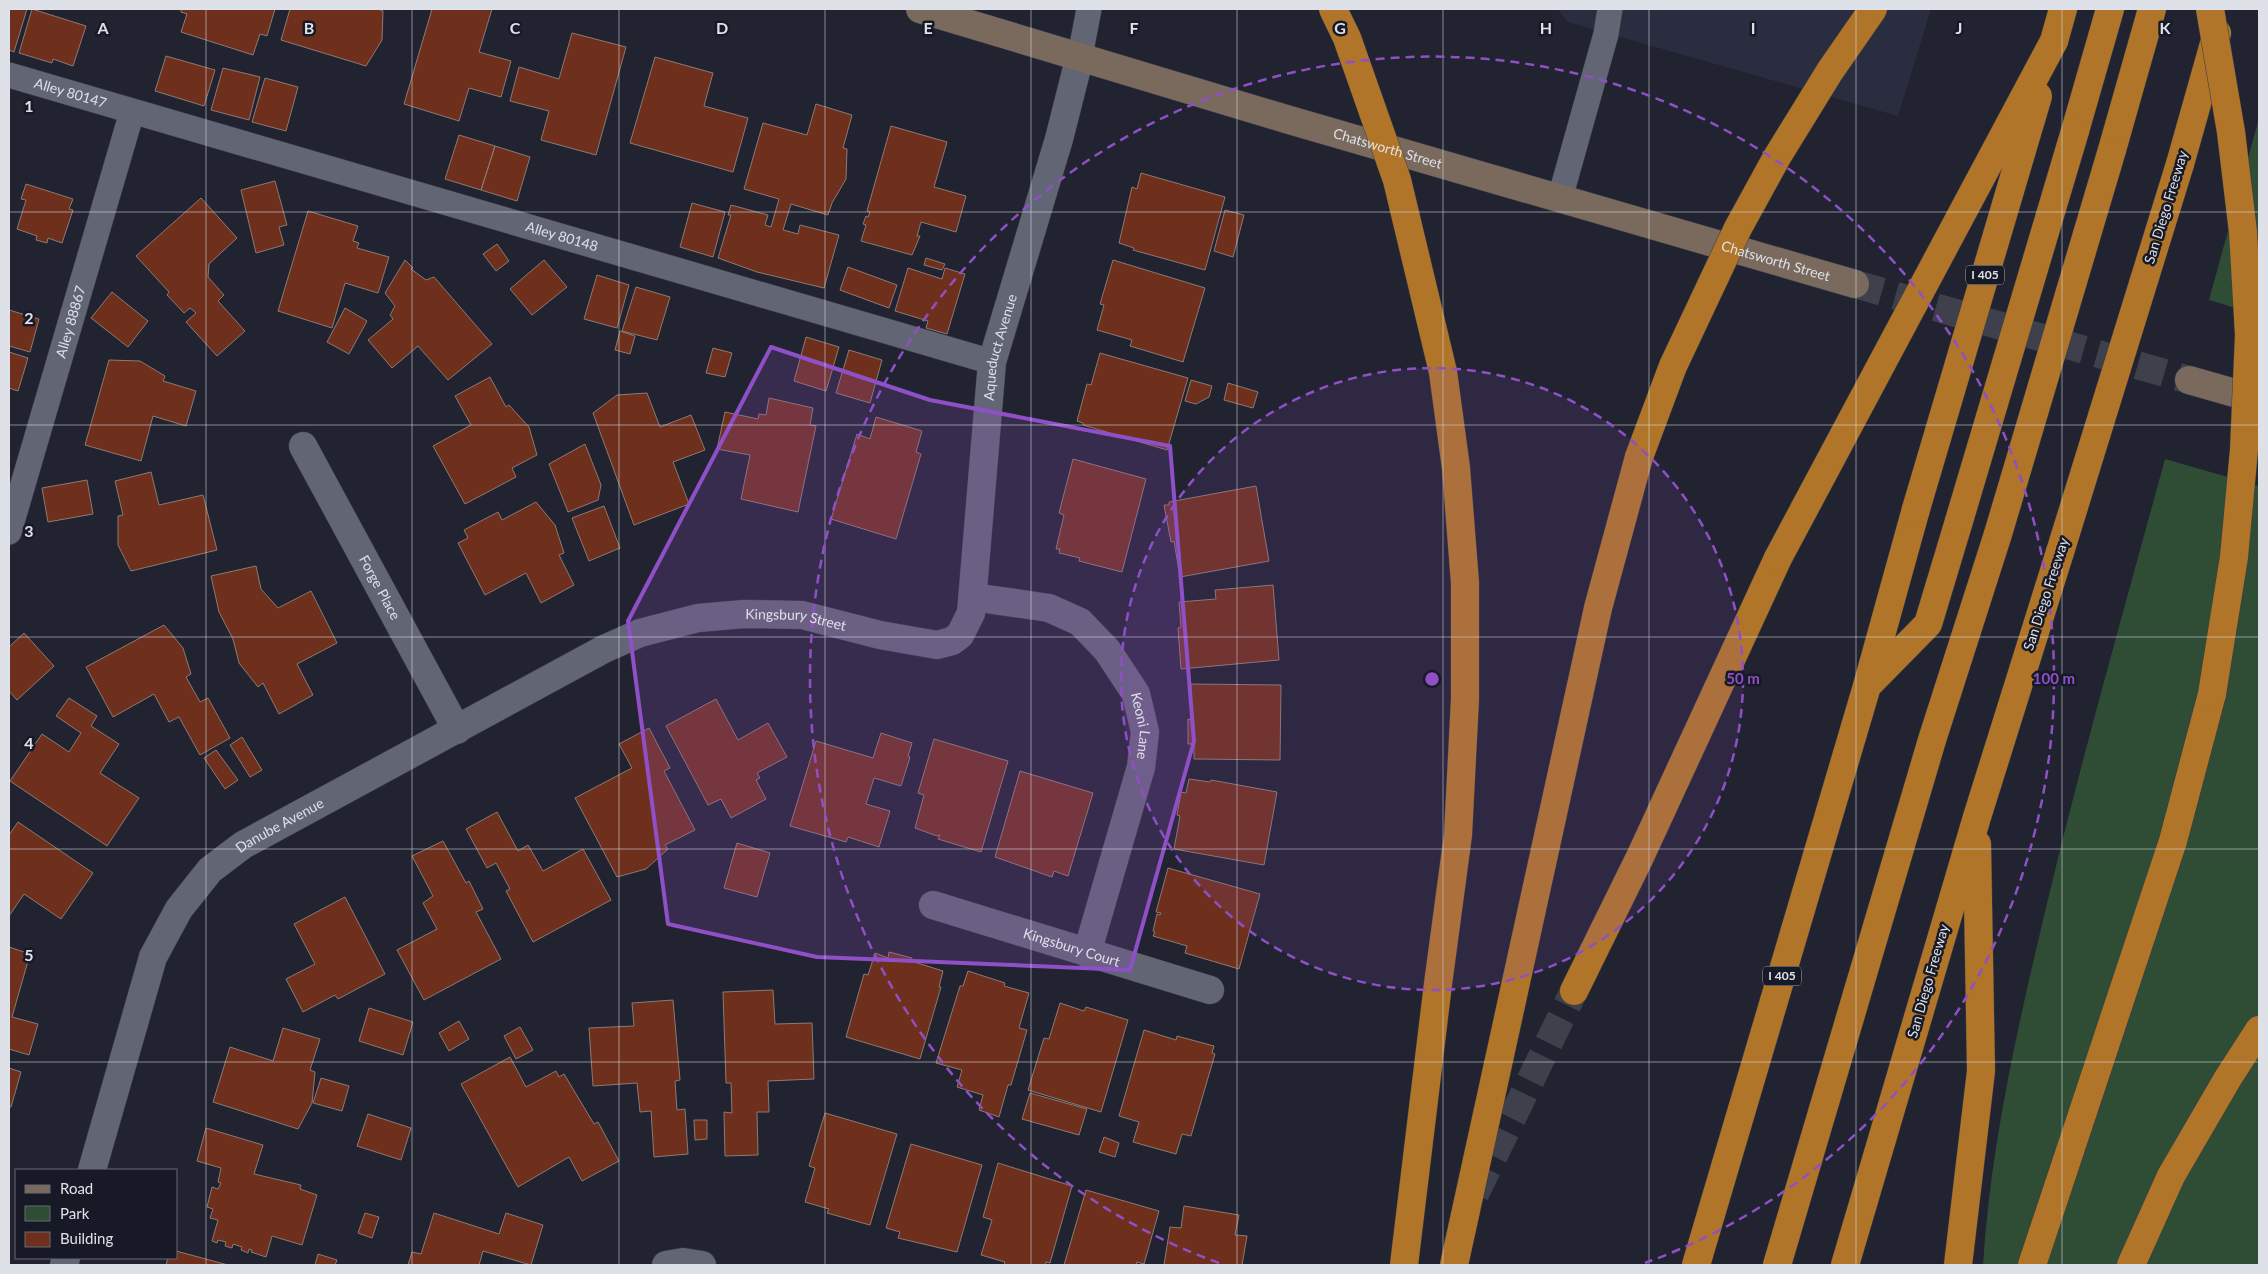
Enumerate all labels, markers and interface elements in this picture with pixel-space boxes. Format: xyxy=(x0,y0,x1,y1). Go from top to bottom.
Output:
text: A xyxy=(96,18,109,37)
text: B xyxy=(304,18,314,37)
text: C xyxy=(510,18,521,37)
text: D xyxy=(716,18,728,37)
text: E xyxy=(923,18,933,37)
text: F xyxy=(1129,18,1139,37)
text: G xyxy=(1334,18,1346,37)
text: H xyxy=(1540,18,1552,37)
text: I xyxy=(1751,18,1755,37)
text: J xyxy=(1956,18,1962,37)
text: K xyxy=(2160,18,2172,37)
street label: Alley 80147 xyxy=(32,74,109,111)
text: 1 xyxy=(24,96,34,115)
street label: Chatsworth Street xyxy=(1331,124,1444,172)
street label: San Diego Freeway xyxy=(2140,147,2191,266)
street label: Alley 80148 xyxy=(524,217,600,255)
street label: Chatsworth Street xyxy=(1719,237,1832,284)
road number: I 405 xyxy=(1966,266,2004,284)
street label: Alley 88867 xyxy=(51,284,89,360)
street label: Aqueduct Avenue xyxy=(980,292,1020,401)
text: 2 xyxy=(24,308,34,327)
text: 3 xyxy=(24,521,34,540)
street label: San Diego Freeway xyxy=(2019,535,2072,652)
street label: Forge Place xyxy=(356,552,405,623)
street label: Kingsbury Street xyxy=(745,605,848,634)
text: 50 m xyxy=(1726,669,1760,687)
text: 100 m xyxy=(2033,669,2075,687)
centre of rings xyxy=(1423,670,1441,688)
street label: Keoni Lane xyxy=(1128,690,1154,761)
text: 4 xyxy=(24,733,34,752)
street label: Danube Avenue xyxy=(232,794,326,856)
street label: San Diego Freeway xyxy=(1903,921,1952,1040)
street label: Kingsbury Court xyxy=(1021,924,1122,970)
text: 5 xyxy=(24,945,34,964)
road number: I 405 xyxy=(1763,966,1801,986)
legend xyxy=(15,1169,178,1259)
text: Road xyxy=(60,1179,93,1197)
text: Park xyxy=(60,1204,90,1222)
text: Building xyxy=(60,1229,113,1247)

